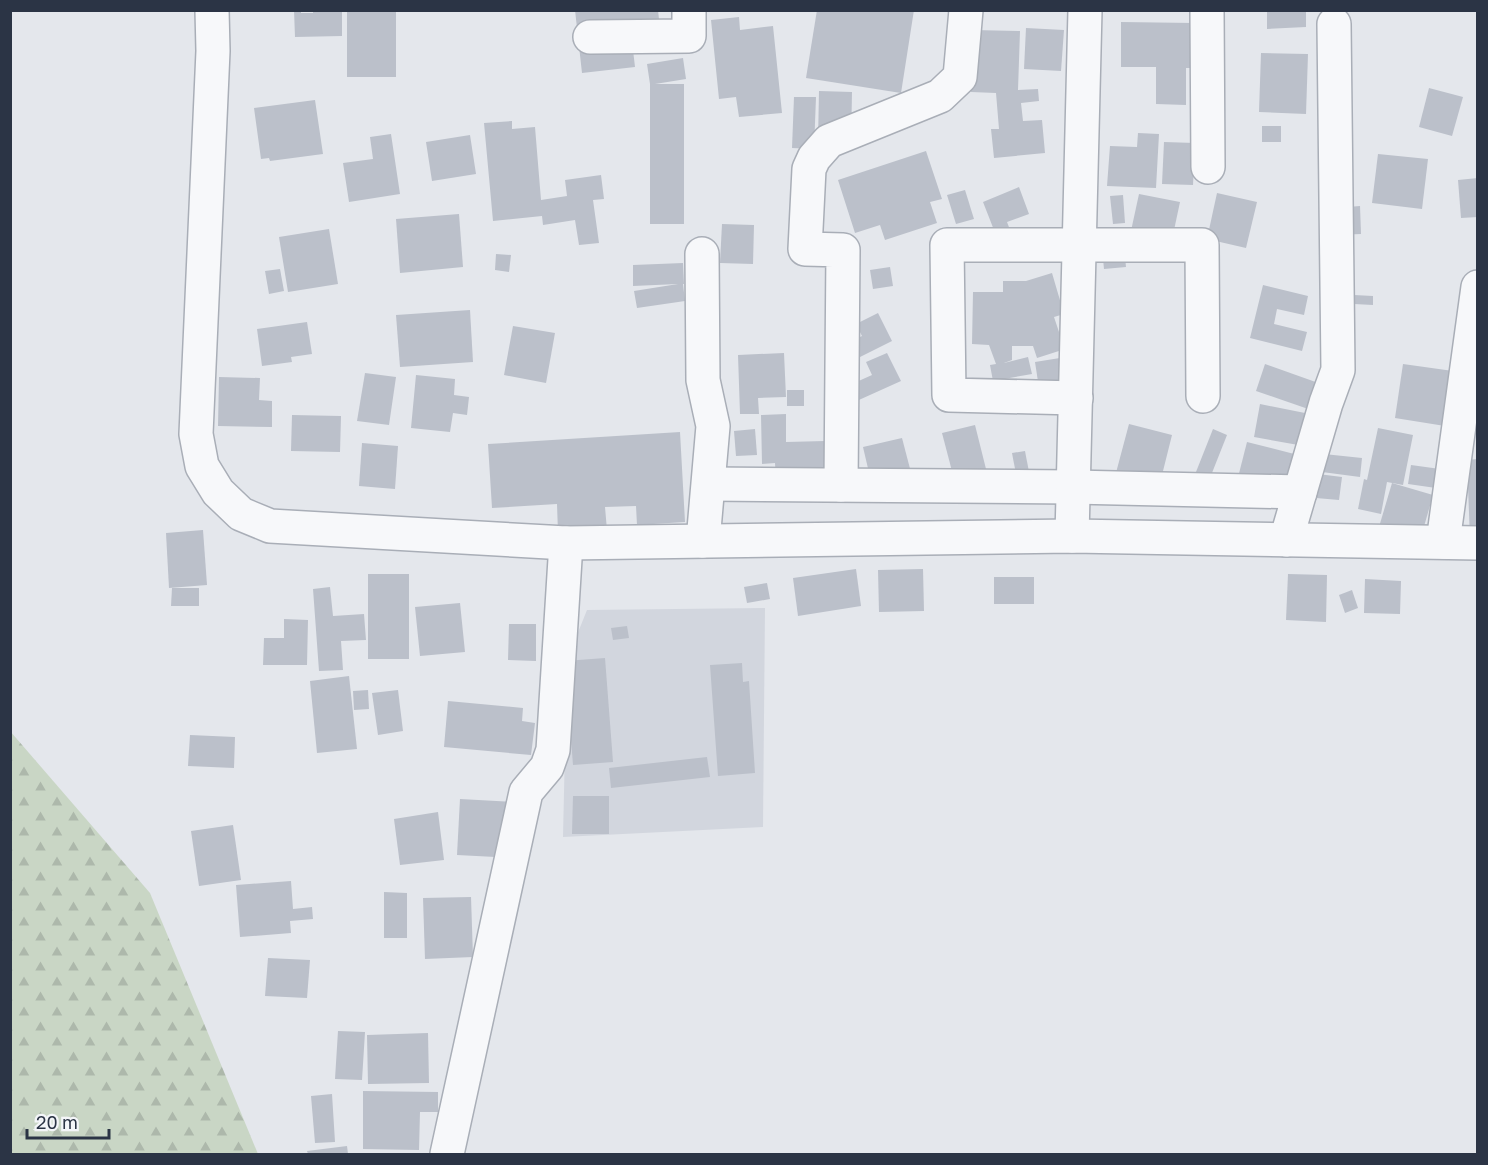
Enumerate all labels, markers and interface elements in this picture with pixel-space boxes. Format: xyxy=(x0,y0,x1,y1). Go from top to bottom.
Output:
scale bar xyxy=(27,1102,110,1140)
text: 20 m xyxy=(36,1111,78,1133)

